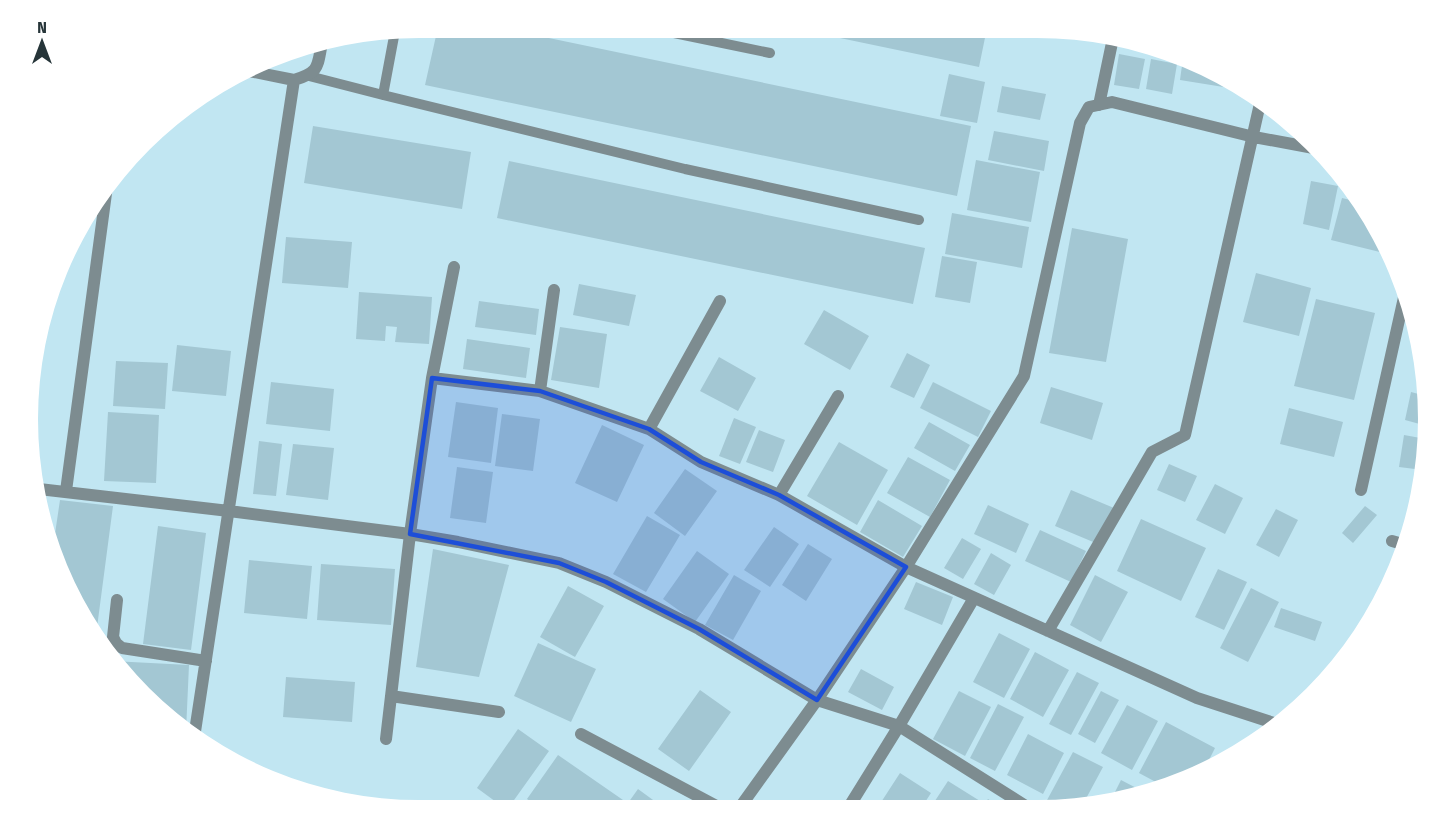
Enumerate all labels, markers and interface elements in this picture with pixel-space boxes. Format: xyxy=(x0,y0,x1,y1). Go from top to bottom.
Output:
north arrow xyxy=(12,12,72,72)
text: N xyxy=(37,18,47,37)

